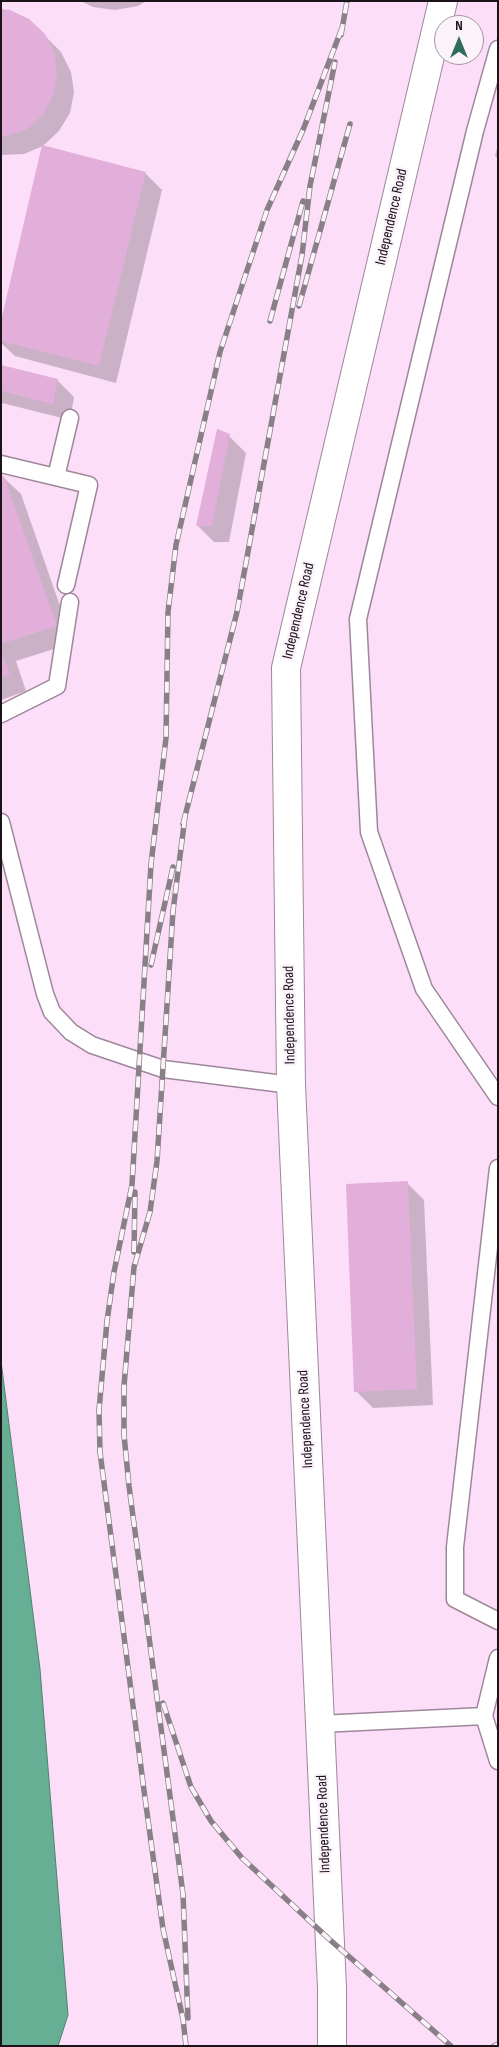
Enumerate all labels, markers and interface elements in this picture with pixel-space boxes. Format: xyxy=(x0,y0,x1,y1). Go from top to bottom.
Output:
north arrow xyxy=(434,15,484,65)
text: N xyxy=(455,17,463,34)
street label: Independence Road xyxy=(372,167,412,267)
street label: Independence Road xyxy=(279,561,319,661)
street label: Independence Road xyxy=(280,966,300,1064)
street label: Independence Road xyxy=(294,1369,318,1469)
street label: Independence Road xyxy=(313,1774,335,1874)

